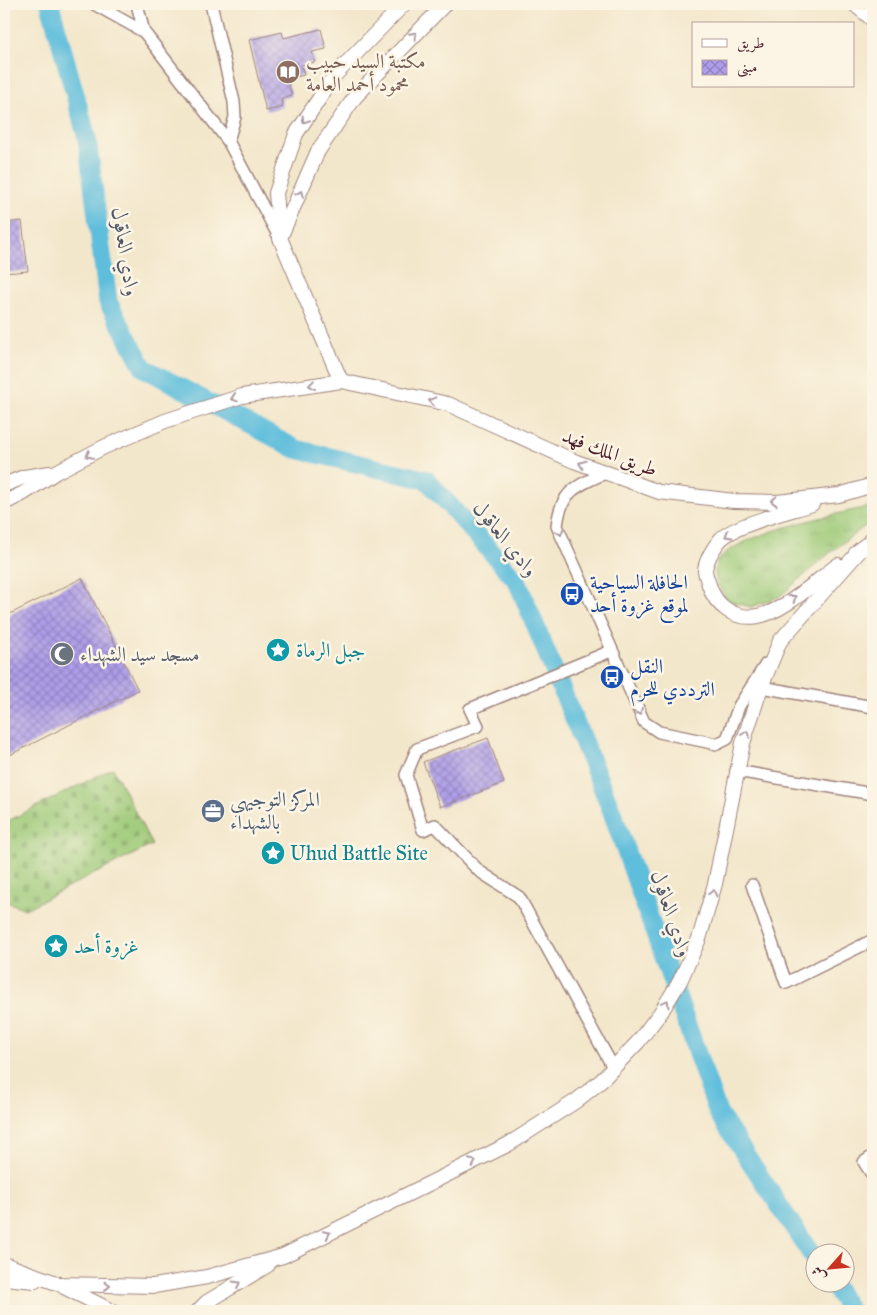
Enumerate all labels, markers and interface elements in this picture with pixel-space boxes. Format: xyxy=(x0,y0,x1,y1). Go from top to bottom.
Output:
legend xyxy=(692,22,854,88)
one-way arrow xyxy=(408,32,417,41)
text: طريق xyxy=(737,34,764,53)
place label: مكتبة السيد حبيب محمود أحمد العامة xyxy=(306,49,426,97)
text: مبنى xyxy=(737,58,757,78)
library icon: مكتبة السيد حبيب محمود أحمد العامة xyxy=(275,59,301,85)
one-way arrow xyxy=(302,115,311,124)
one-way arrow xyxy=(293,190,304,199)
water label: وادي العاقول xyxy=(103,206,146,299)
one-way arrow xyxy=(307,379,315,390)
one-way arrow xyxy=(230,392,239,402)
one-way arrow xyxy=(428,396,437,407)
street label: طريق الملك فهد xyxy=(559,423,661,482)
one-way arrow xyxy=(86,449,95,459)
one-way arrow xyxy=(578,460,587,470)
water label: وادي العاقول xyxy=(465,496,544,584)
one-way arrow xyxy=(769,496,777,507)
one-way arrow xyxy=(554,527,564,536)
one-way arrow xyxy=(724,529,733,539)
place label: الحافلة السياحية لموقع غزوة أحد xyxy=(590,570,689,623)
bus stop icon: الحافلة السياحية لموقع غزوة أحد xyxy=(559,581,585,607)
one-way arrow xyxy=(787,595,797,604)
place icon: جبل الرماة xyxy=(265,637,291,663)
place label: جبل الرماة xyxy=(296,638,365,665)
mosque icon: مسجد سيد الشهداء xyxy=(49,641,75,667)
place label: مسجد سيد الشهداء xyxy=(80,642,200,667)
place label: النقل الترددي للحرم xyxy=(630,654,715,707)
bus stop icon: النقل الترددي للحرم xyxy=(599,664,625,690)
one-way arrow xyxy=(633,707,643,716)
one-way arrow xyxy=(740,730,750,738)
place label: المركز التوجيهي بالشهداء xyxy=(230,787,320,835)
office icon: المركز التوجيهي بالشهداء xyxy=(200,798,226,824)
place icon: Uhud Battle Site xyxy=(260,840,286,866)
place label: Uhud Battle Site xyxy=(290,841,428,865)
water label: وادي العاقول xyxy=(642,867,699,962)
one-way arrow xyxy=(707,889,717,897)
place label: غزوة أحد xyxy=(74,932,139,960)
place icon: غزوة أحد xyxy=(43,933,69,959)
one-way arrow xyxy=(660,1000,670,1009)
one-way arrow xyxy=(467,1158,476,1168)
one-way arrow xyxy=(322,1230,331,1240)
north arrow xyxy=(804,1242,854,1292)
text: ش xyxy=(808,1264,830,1284)
one-way arrow xyxy=(232,1280,241,1290)
one-way arrow xyxy=(104,1281,112,1291)

